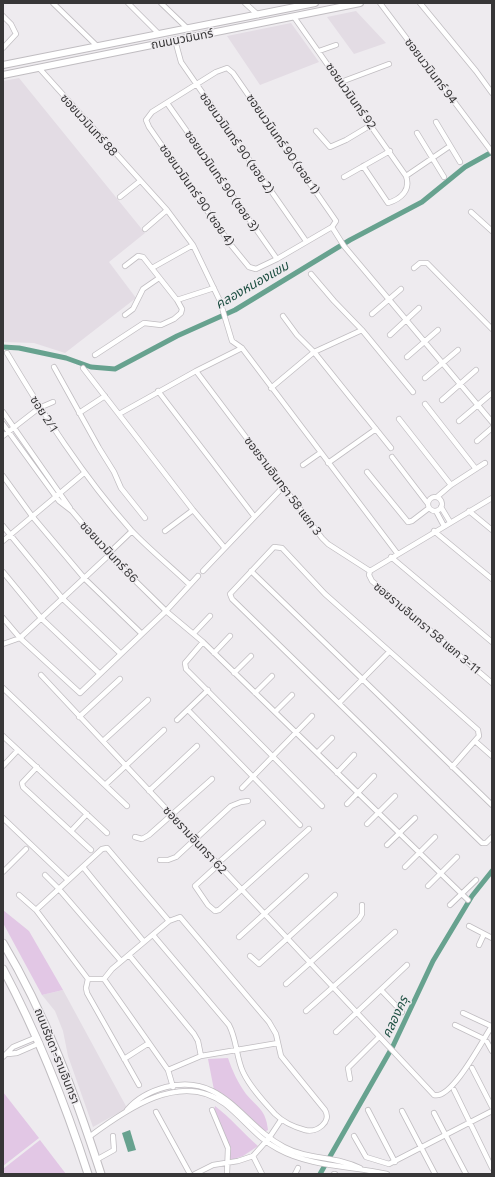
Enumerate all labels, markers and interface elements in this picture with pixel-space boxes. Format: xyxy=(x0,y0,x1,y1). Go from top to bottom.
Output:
street label: ถนนนวมินทร์ xyxy=(150,26,214,52)
street label: ซอยนวมินทร์ 94 xyxy=(402,35,460,107)
street label: ซอยนวมินทร์ 92 xyxy=(323,60,379,132)
street label: ซอยนวมินทร์ 90 (ซอย 2) xyxy=(197,90,277,196)
street label: ซอยนวมินทร์ 88 xyxy=(57,91,121,159)
street label: ซอยนวมินทร์ 90 (ซอย 1) xyxy=(243,91,323,197)
street label: ซอยนวมินทร์ 90 (ซอย 3) xyxy=(182,128,262,234)
street label: ซอยนวมินทร์ 90 (ซอย 4) xyxy=(156,141,238,249)
water label: คลองหนองแขม xyxy=(213,258,291,312)
street label: ซอย 2/1 xyxy=(27,393,61,435)
street label: ซอยรามอินทรา 58 แยก 3 xyxy=(241,434,325,538)
street label: ซอยนวมินทร์ 86 xyxy=(77,518,141,586)
street label: ซอยรามอินทรา 58 แยก 3-11 xyxy=(371,579,483,677)
street label: ซอยรามอินทรา 62 xyxy=(160,803,230,877)
water label: คลองครุ xyxy=(379,994,411,1040)
street label: ถนนรัชดา-รามอินทรา xyxy=(31,1006,83,1106)

